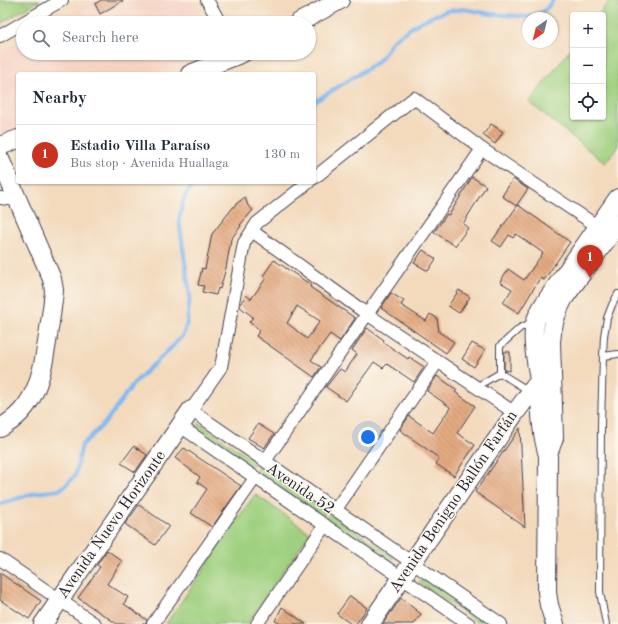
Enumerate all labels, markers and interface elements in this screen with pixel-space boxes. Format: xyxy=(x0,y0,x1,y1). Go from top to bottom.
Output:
north arrow xyxy=(522,12,558,48)
map controls xyxy=(570,12,606,120)
button: + xyxy=(570,12,606,48)
search box xyxy=(16,16,316,60)
icon: search xyxy=(30,27,52,49)
text: Search here xyxy=(62,31,139,46)
button: − xyxy=(570,48,606,84)
button: locate xyxy=(570,84,606,120)
text: Nearby xyxy=(32,90,87,107)
text: Estadio Villa Paraíso xyxy=(70,139,210,154)
text: 1 xyxy=(41,148,49,161)
text: 130 m xyxy=(263,148,300,161)
text: Bus stop · Avenida Huallaga xyxy=(70,157,229,170)
pin: 1 xyxy=(577,245,603,278)
street label: Avenida Benigno Ballón Farfán xyxy=(387,408,521,596)
your location xyxy=(358,427,378,447)
street label: Avenida Nuevo Horizonte xyxy=(55,448,169,602)
street label: Avenida 52 xyxy=(263,460,337,518)

